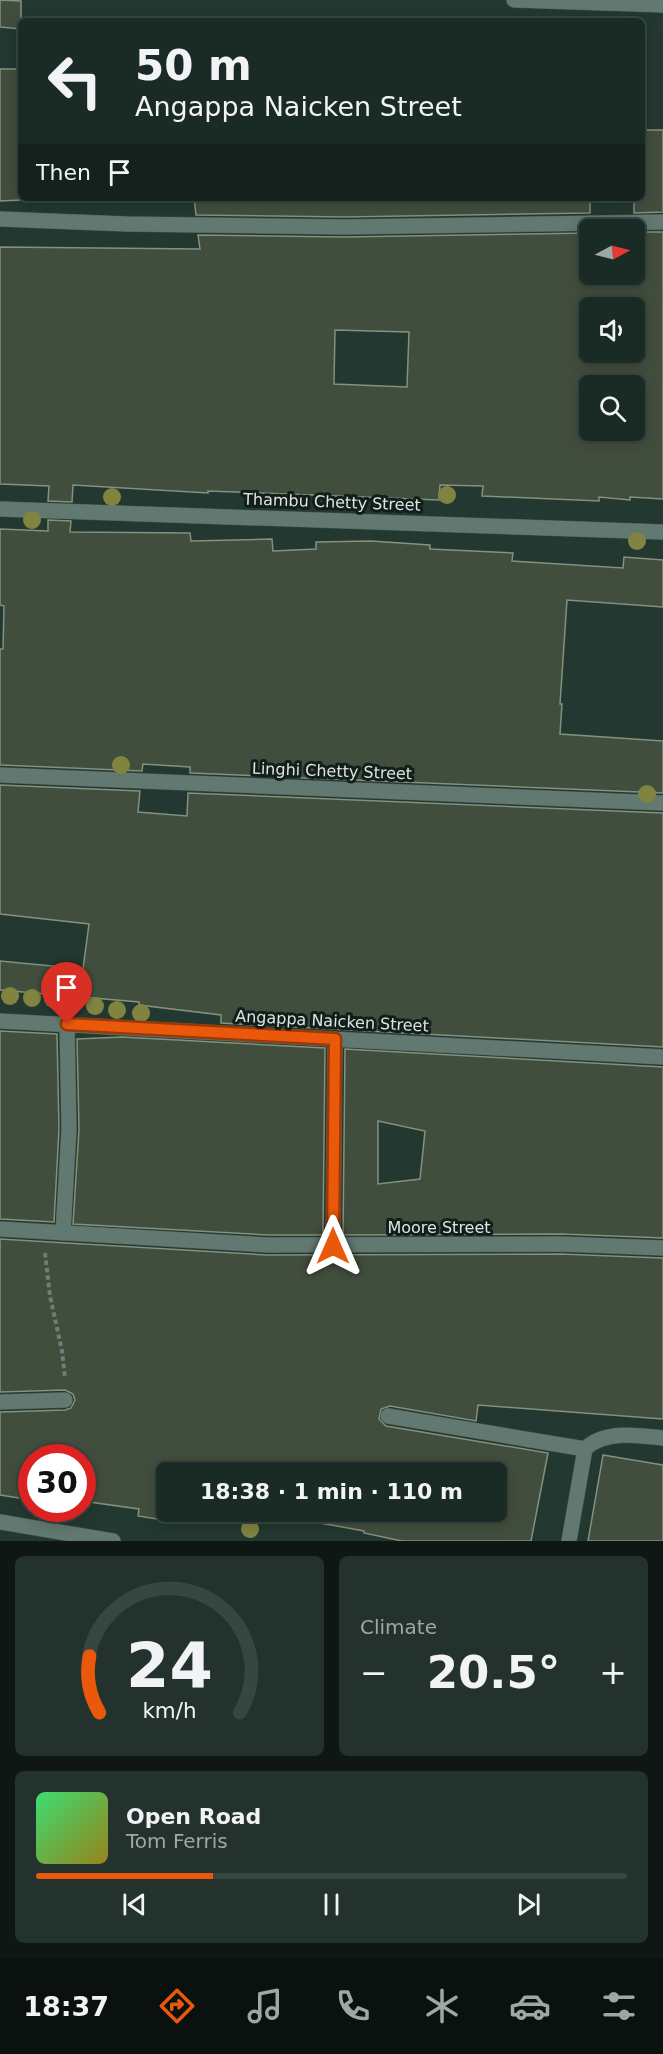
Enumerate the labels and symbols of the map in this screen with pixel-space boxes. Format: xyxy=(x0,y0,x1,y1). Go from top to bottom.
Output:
north arrow xyxy=(579,219,645,285)
street label: Thambu Chetty Street xyxy=(242,489,421,515)
street label: Linghi Chetty Street xyxy=(252,759,412,783)
pin xyxy=(41,962,92,1024)
street label: Angappa Naicken Street xyxy=(235,1006,429,1036)
position arrow xyxy=(301,1214,365,1278)
street label: Moore Street xyxy=(387,1218,491,1237)
speed limit sign: 30 xyxy=(18,1444,96,1522)

